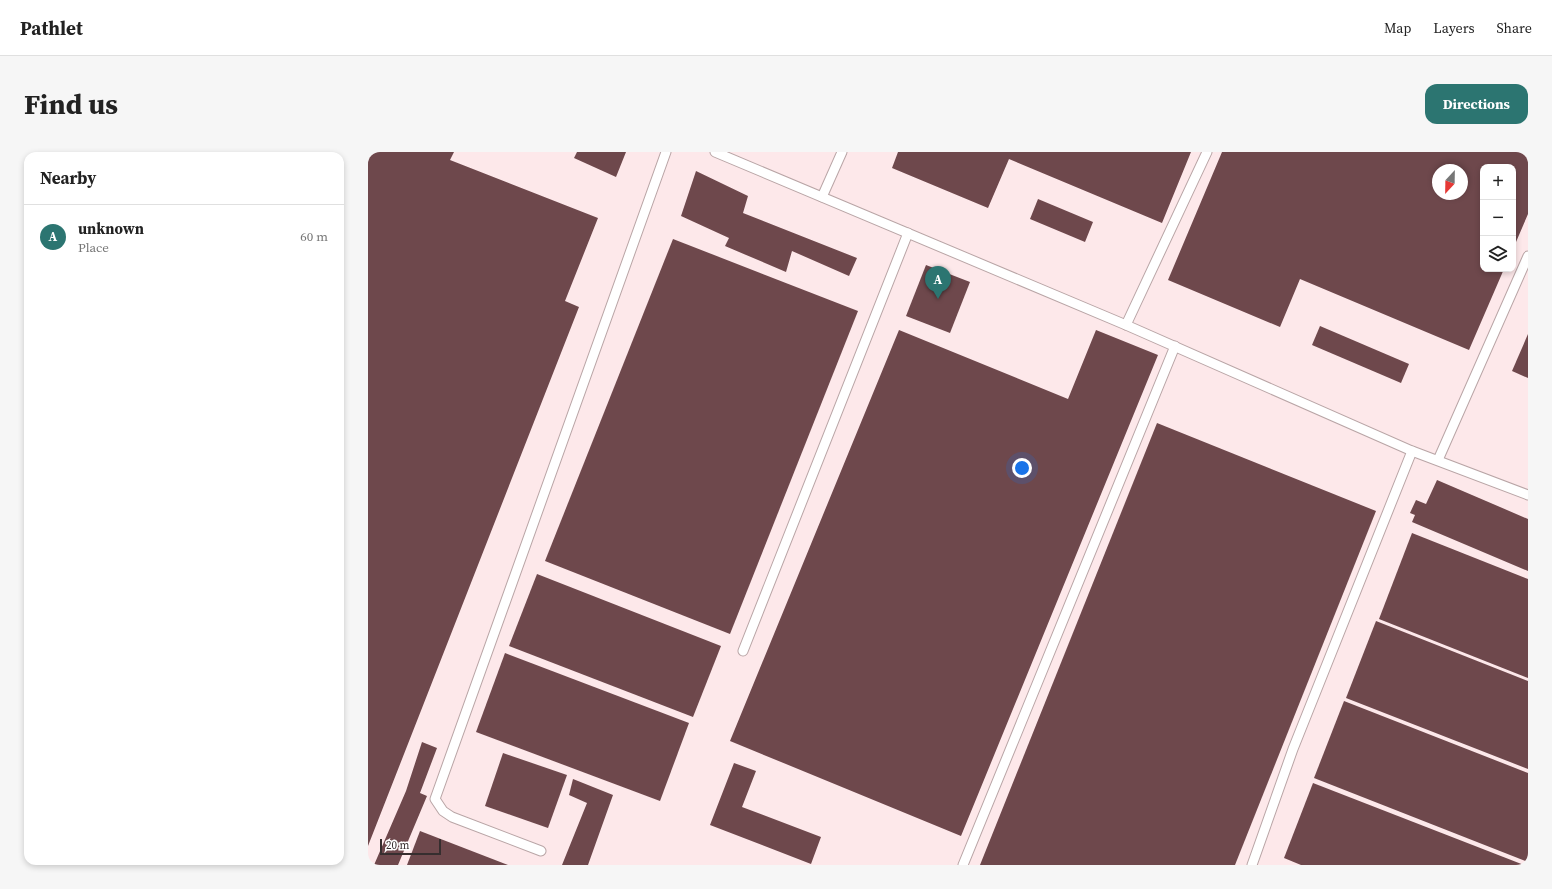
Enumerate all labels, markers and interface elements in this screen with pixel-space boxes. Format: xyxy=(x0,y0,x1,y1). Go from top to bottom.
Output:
text: Pathlet xyxy=(20,15,83,41)
text: Map xyxy=(1384,18,1411,38)
text: Layers xyxy=(1433,18,1475,38)
text: Share xyxy=(1497,18,1532,38)
button: Directions xyxy=(1425,84,1528,124)
text: Find us xyxy=(24,85,118,123)
north arrow xyxy=(1432,164,1468,200)
map controls xyxy=(1480,164,1516,272)
button: + xyxy=(1480,164,1516,200)
text: Nearby xyxy=(40,166,96,190)
button: − xyxy=(1480,200,1516,236)
text: unknown xyxy=(78,218,144,239)
text: A xyxy=(49,228,57,245)
text: 60 m xyxy=(300,228,328,245)
button: layers xyxy=(1480,236,1516,272)
text: Place xyxy=(78,239,109,256)
pin: A xyxy=(925,266,951,299)
your location xyxy=(1012,458,1032,478)
scale bar xyxy=(380,837,441,856)
text: 20 m xyxy=(386,838,409,853)

